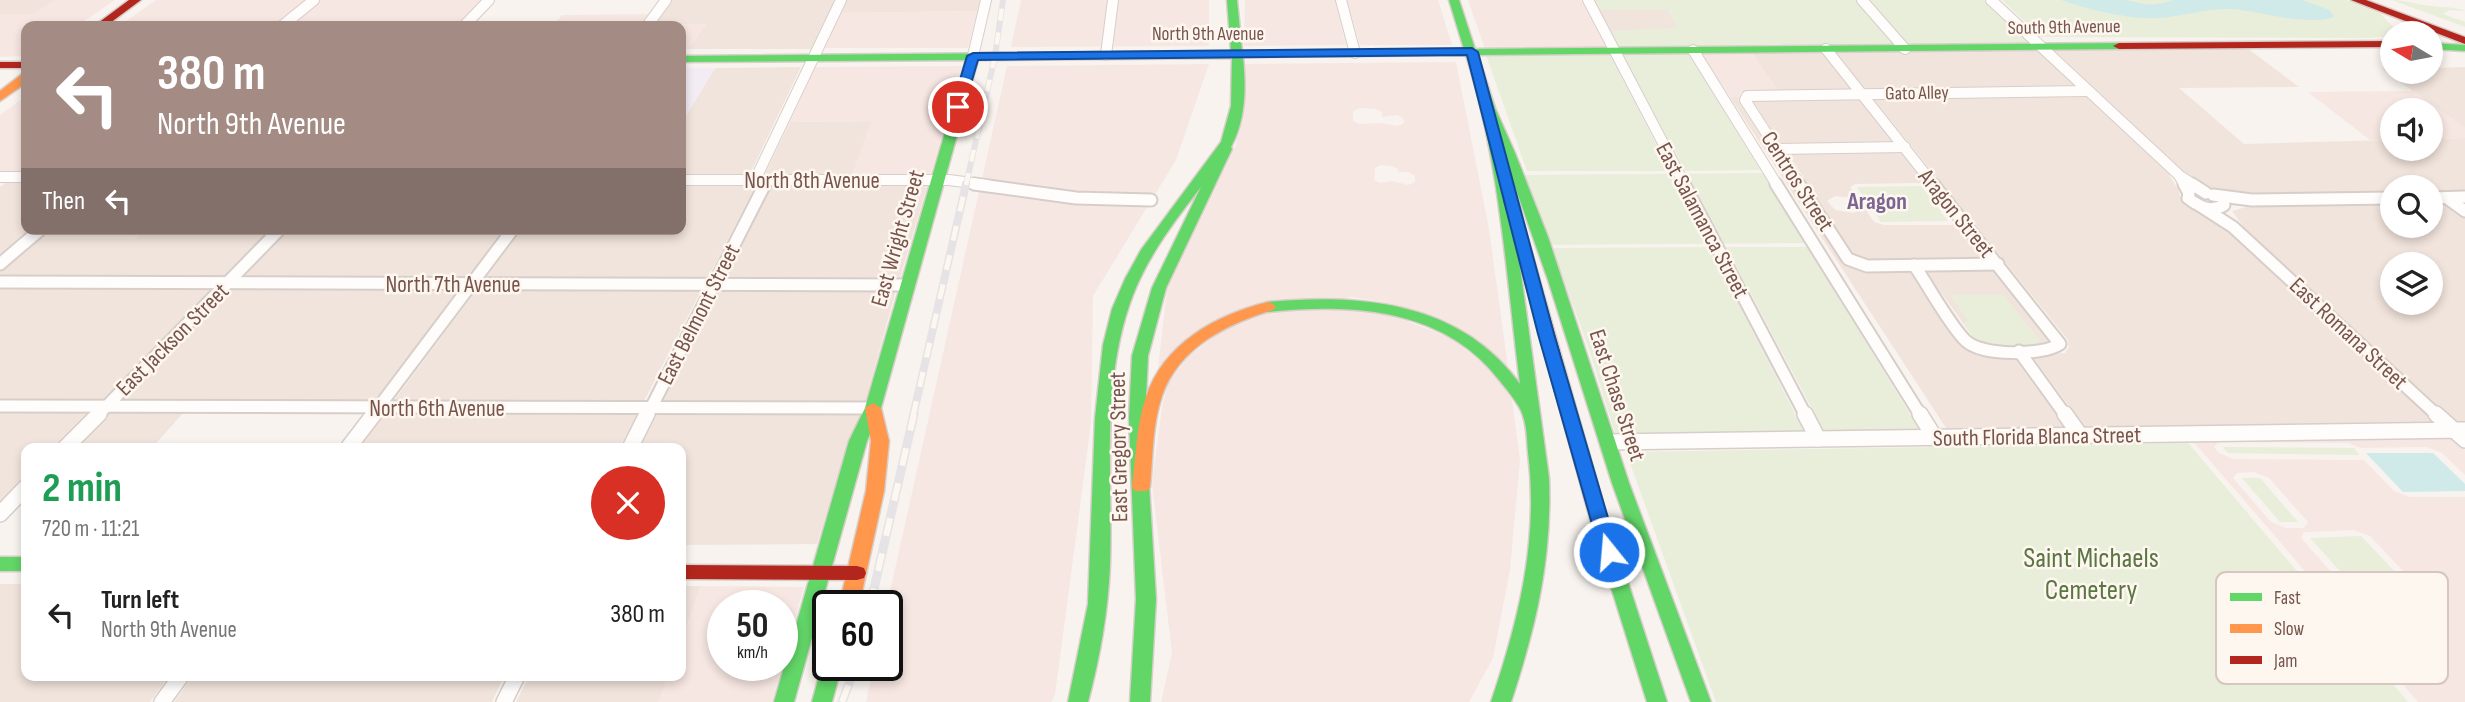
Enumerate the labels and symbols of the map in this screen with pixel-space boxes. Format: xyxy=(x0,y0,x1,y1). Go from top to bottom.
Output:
street label: South 9th Avenue xyxy=(2007,15,2121,40)
north arrow xyxy=(2380,21,2443,84)
street label: North 9th Avenue xyxy=(1152,23,1264,46)
pin xyxy=(928,77,988,137)
street label: Gato Alley xyxy=(1885,81,1950,106)
street label: Centros Street xyxy=(1755,126,1840,237)
street label: East Salamanca Street xyxy=(1649,138,1755,303)
street label: Aragon Street xyxy=(1911,163,2000,264)
street label: North 8th Avenue xyxy=(744,167,880,195)
street label: East Wright Street xyxy=(865,167,931,310)
district label: Aragon xyxy=(1846,187,1907,216)
street label: East Belmont Street xyxy=(651,239,746,390)
street label: North 7th Avenue xyxy=(386,271,520,299)
street label: East Romana Street xyxy=(2283,272,2413,396)
street label: East Jackson Street xyxy=(110,277,235,402)
street label: East Chase Street xyxy=(1583,326,1651,465)
street label: East Gregory Street xyxy=(1104,372,1134,522)
street label: North 6th Avenue xyxy=(369,395,505,423)
street label: South Florida Blanca Street xyxy=(1933,421,2141,453)
position arrow xyxy=(1572,515,1646,589)
park label: Saint Michaels Cemetery xyxy=(2023,542,2159,607)
legend xyxy=(2216,572,2448,684)
text: Fast xyxy=(2274,587,2301,610)
speed limit sign: 60 xyxy=(812,590,903,681)
text: Slow xyxy=(2274,618,2304,641)
text: Jam xyxy=(2273,650,2297,673)

